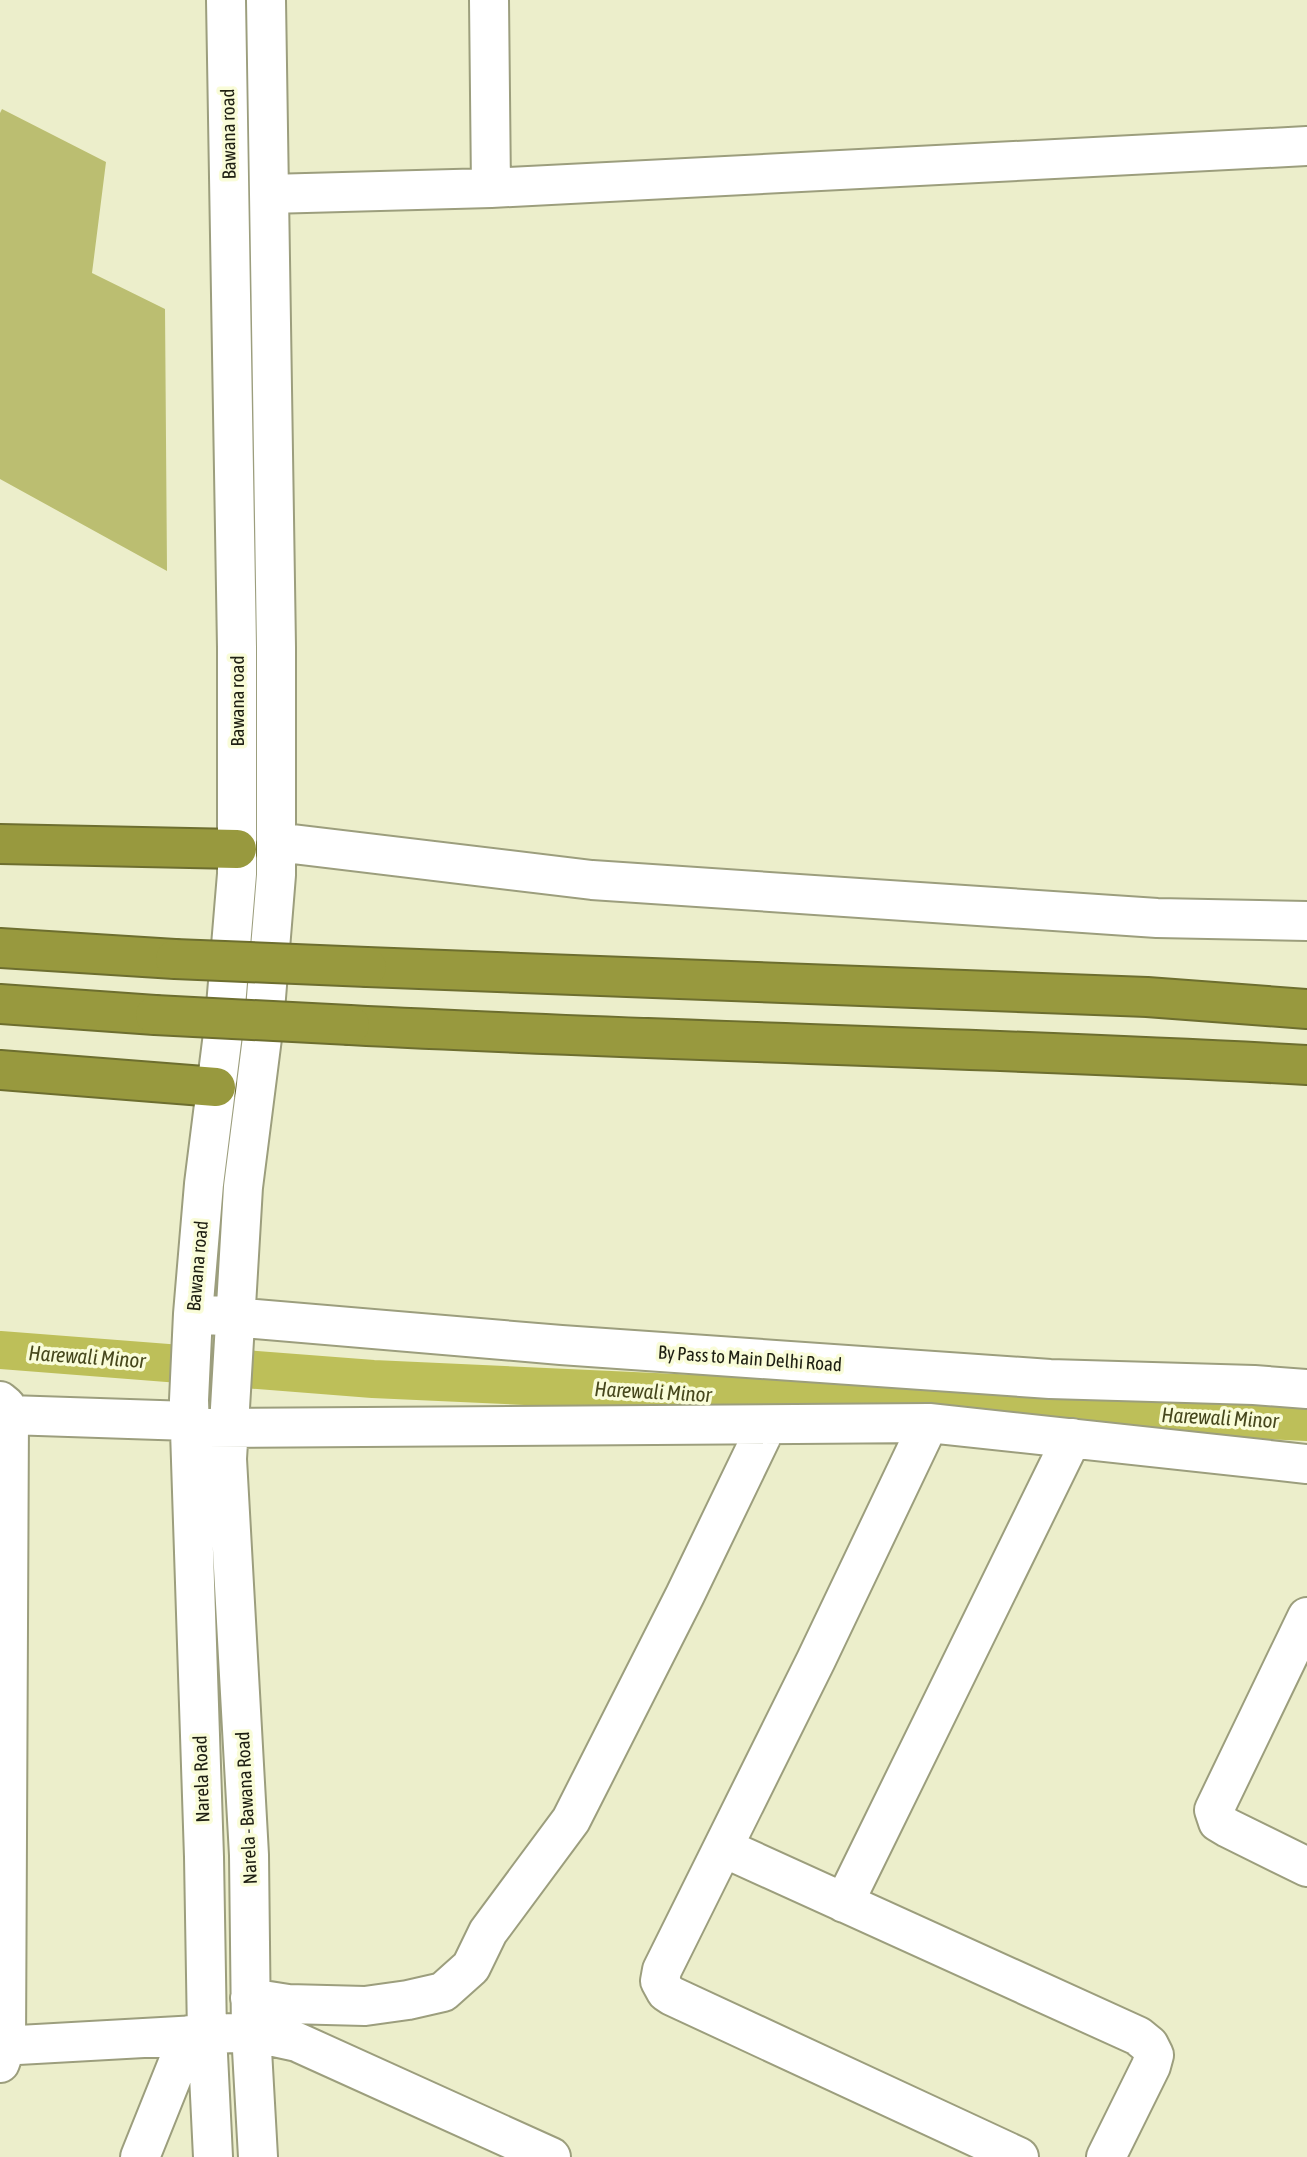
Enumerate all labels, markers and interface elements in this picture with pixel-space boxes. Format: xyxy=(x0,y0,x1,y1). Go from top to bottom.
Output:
street label: Bawana road xyxy=(216,88,240,180)
street label: Bawana road xyxy=(226,656,248,746)
street label: Bawana road xyxy=(182,1220,212,1312)
water label: Harewali Minor xyxy=(28,1340,147,1372)
street label: By Pass to Main Delhi Road xyxy=(657,1341,843,1375)
water label: Harewali Minor xyxy=(594,1376,713,1406)
water label: Harewali Minor xyxy=(1161,1402,1280,1432)
street label: Narela - Bawana Road xyxy=(231,1731,261,1885)
street label: Narela Road xyxy=(188,1735,214,1823)

